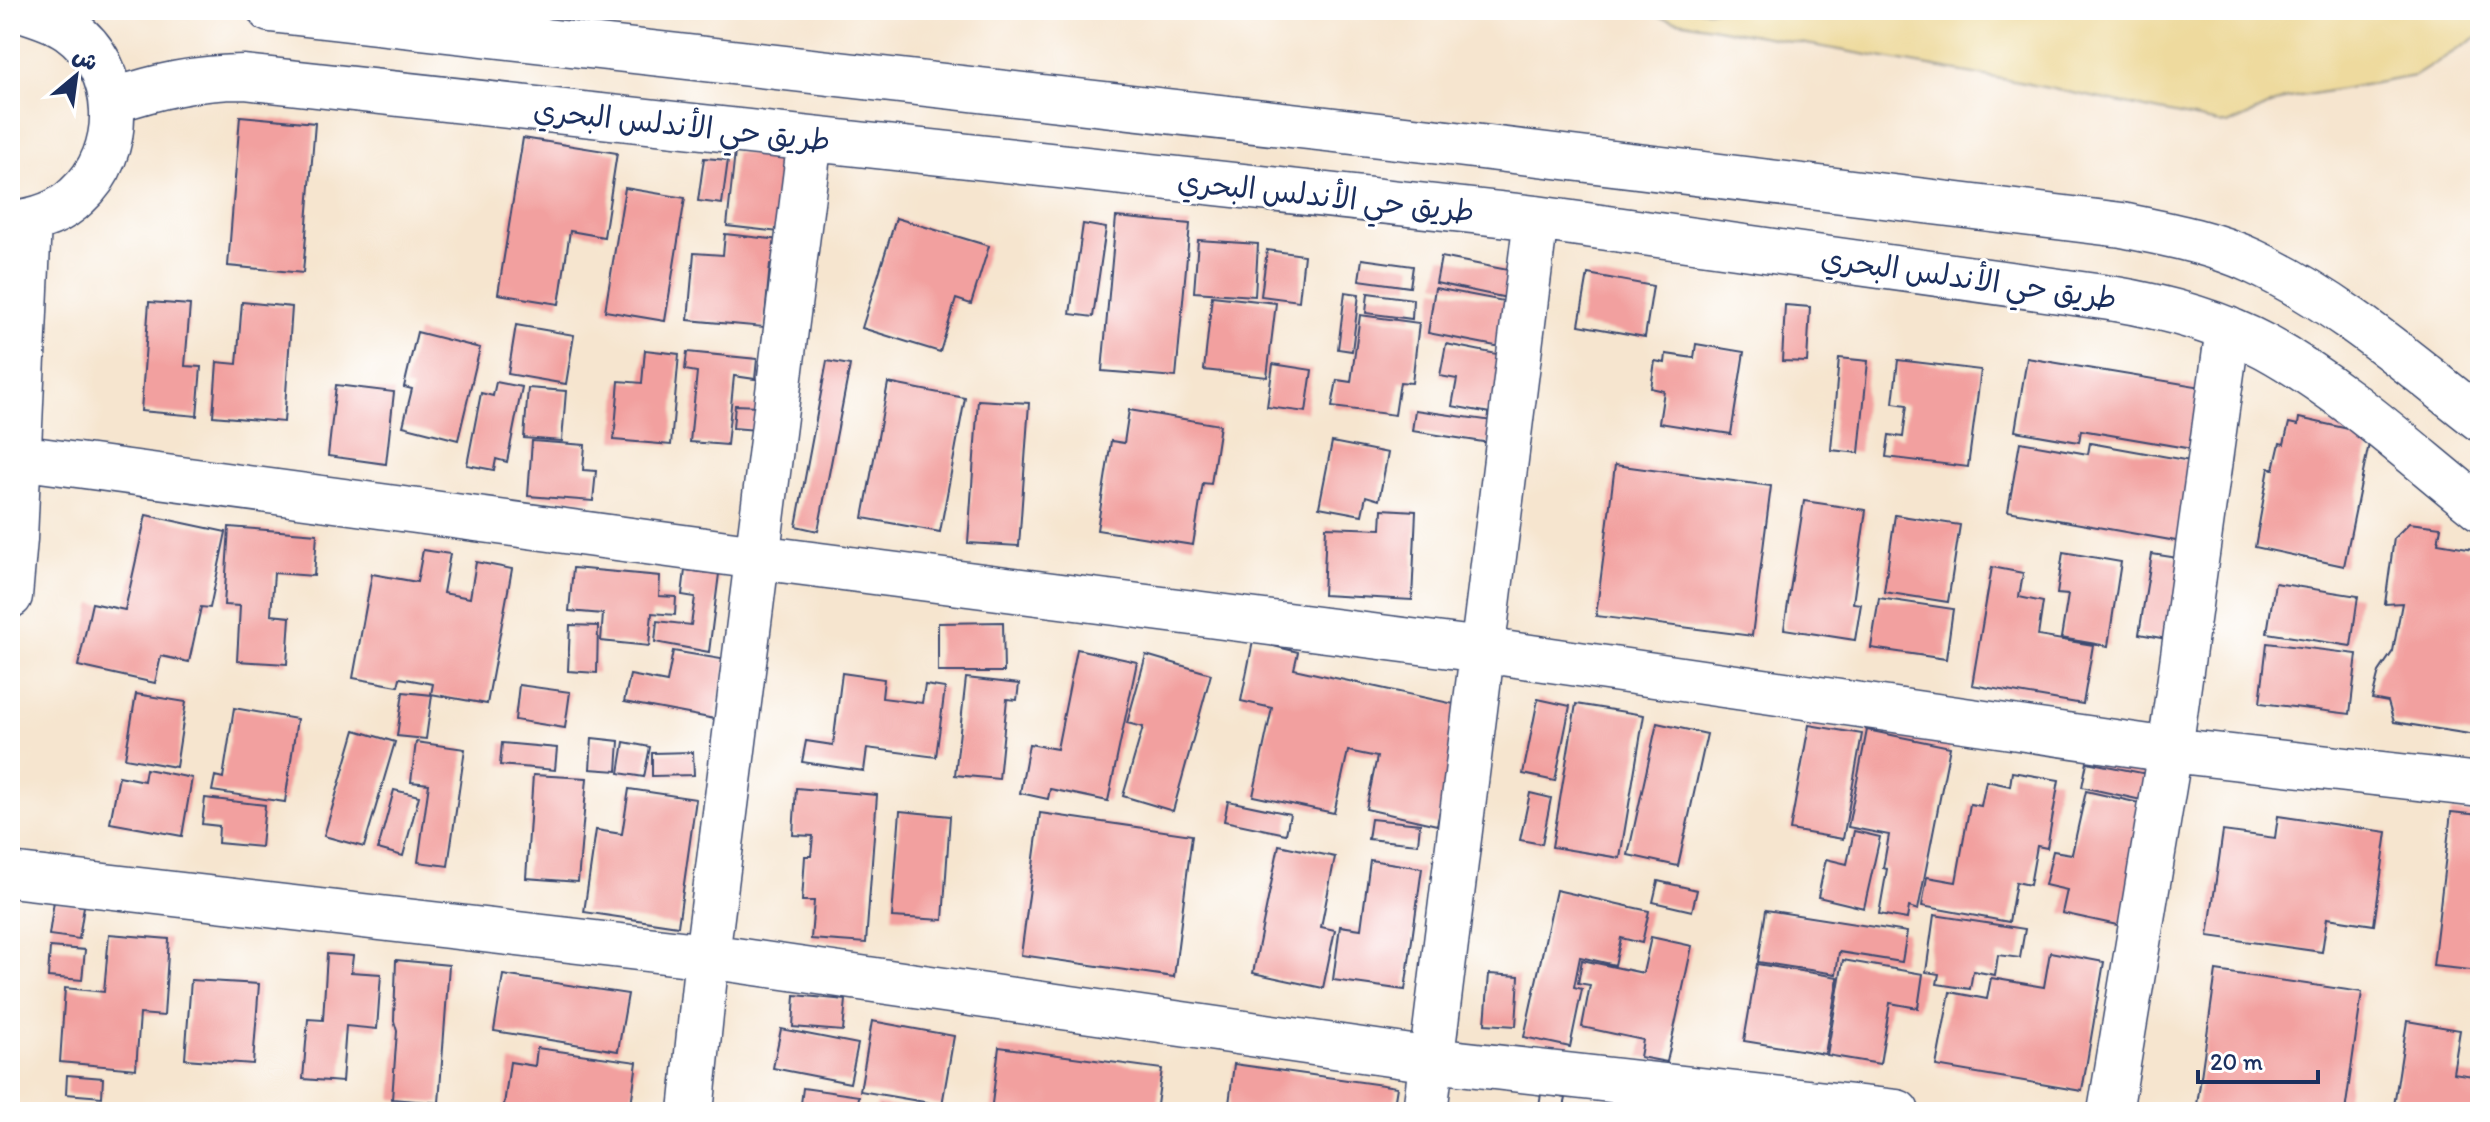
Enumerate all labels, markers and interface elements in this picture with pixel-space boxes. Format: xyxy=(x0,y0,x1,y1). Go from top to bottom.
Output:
north arrow xyxy=(36,36,116,116)
text: ش xyxy=(68,41,103,77)
street label: طريق حي الأندلس البحري xyxy=(531,90,832,167)
street label: طريق حي الأندلس البحري xyxy=(1175,161,1476,238)
street label: طريق حي الأندلس البحري xyxy=(1818,238,2119,325)
scale bar xyxy=(2198,1034,2318,1084)
text: 20 m xyxy=(2210,1047,2263,1076)

